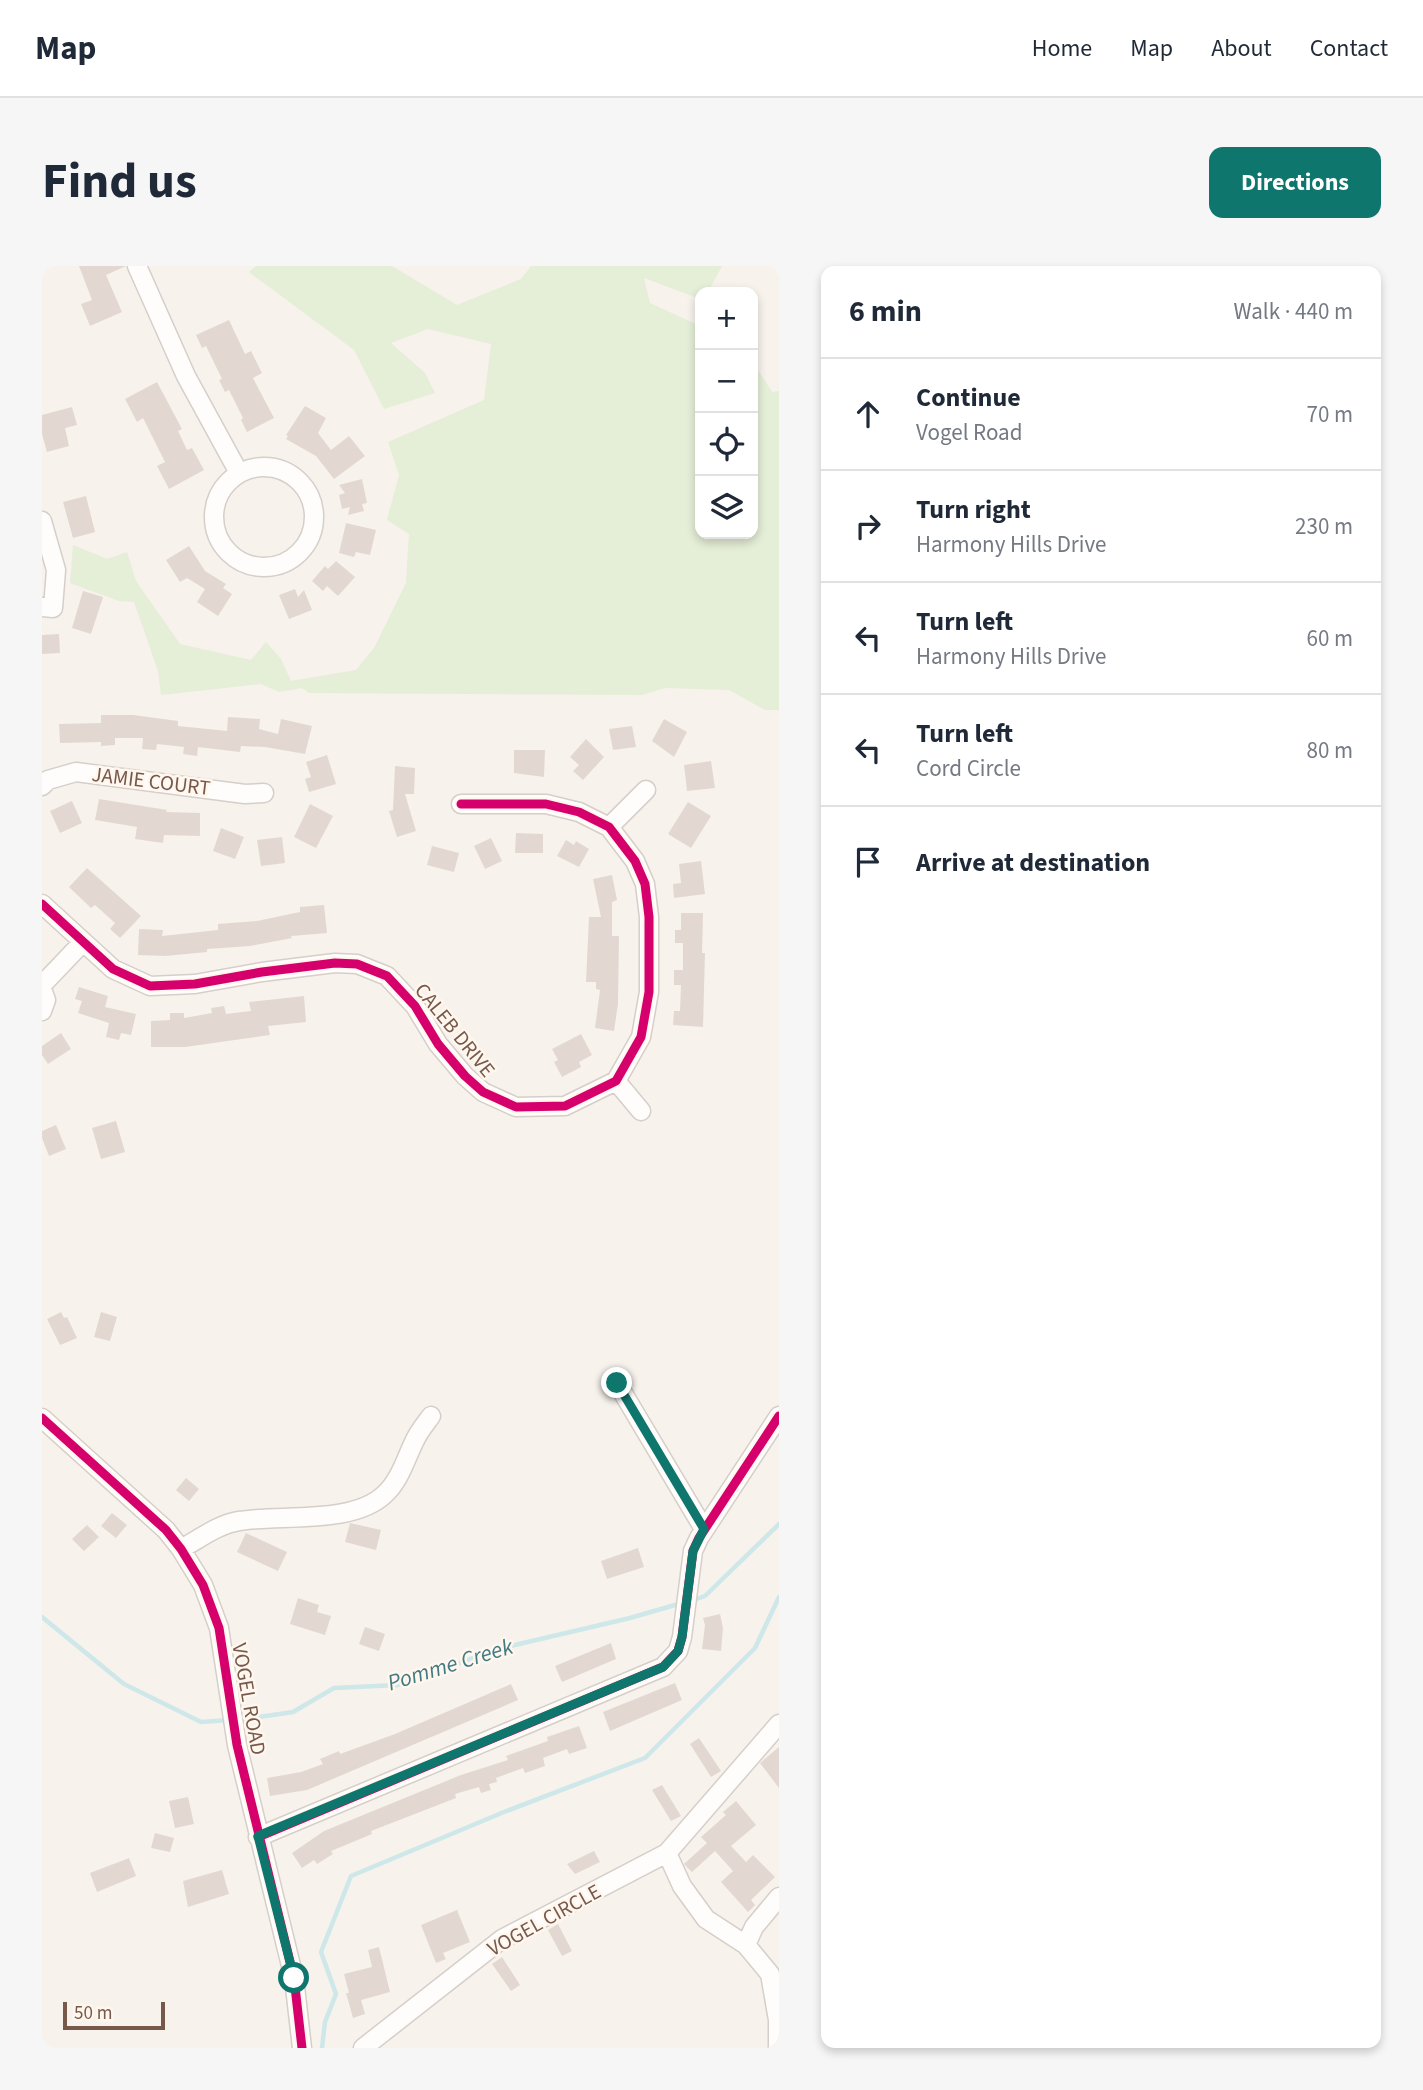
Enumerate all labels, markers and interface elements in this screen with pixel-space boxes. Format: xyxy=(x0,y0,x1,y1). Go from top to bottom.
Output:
text: Map xyxy=(35,25,96,72)
text: Home xyxy=(1032,31,1092,66)
text: Map xyxy=(1130,31,1173,66)
text: About xyxy=(1211,31,1272,66)
text: Contact xyxy=(1310,31,1388,66)
text: Find us xyxy=(42,147,197,217)
button: Directions xyxy=(1209,147,1381,218)
map controls xyxy=(695,287,758,539)
button: + xyxy=(695,287,758,350)
text: 6 min xyxy=(849,290,922,333)
text: Walk · 440 m xyxy=(1234,295,1353,328)
button: − xyxy=(695,350,758,413)
text: Continue xyxy=(916,379,1021,416)
icon: ahead xyxy=(849,395,887,433)
text: 70 m xyxy=(1306,398,1353,431)
button: locate xyxy=(695,413,758,476)
text: Vogel Road xyxy=(916,416,1022,449)
button: layers xyxy=(695,476,758,539)
text: Turn right xyxy=(916,491,1031,528)
icon: right xyxy=(849,507,887,545)
text: 230 m xyxy=(1295,510,1353,543)
text: Harmony Hills Drive xyxy=(916,528,1107,561)
text: Turn left xyxy=(916,603,1013,640)
icon: left xyxy=(849,619,887,657)
text: 60 m xyxy=(1306,622,1353,655)
text: Harmony Hills Drive xyxy=(916,640,1107,673)
text: Turn left xyxy=(916,715,1013,752)
icon: left xyxy=(849,731,887,769)
text: 80 m xyxy=(1306,734,1353,767)
text: Cord Circle xyxy=(916,752,1021,785)
street label: JAMIE COURT xyxy=(90,759,212,803)
icon: arrive xyxy=(849,843,887,881)
text: Arrive at destination xyxy=(916,844,1150,881)
street label: CALEB DRIVE xyxy=(408,976,502,1084)
route end xyxy=(601,1367,632,1398)
water label: Pomme Creek xyxy=(383,1629,518,1699)
street label: VOGEL ROAD xyxy=(224,1641,274,1757)
street label: VOGEL CIRCLE xyxy=(482,1876,606,1964)
route start xyxy=(278,1962,309,1993)
scale bar xyxy=(63,1999,164,2031)
text: 50 m xyxy=(74,2000,112,2027)

